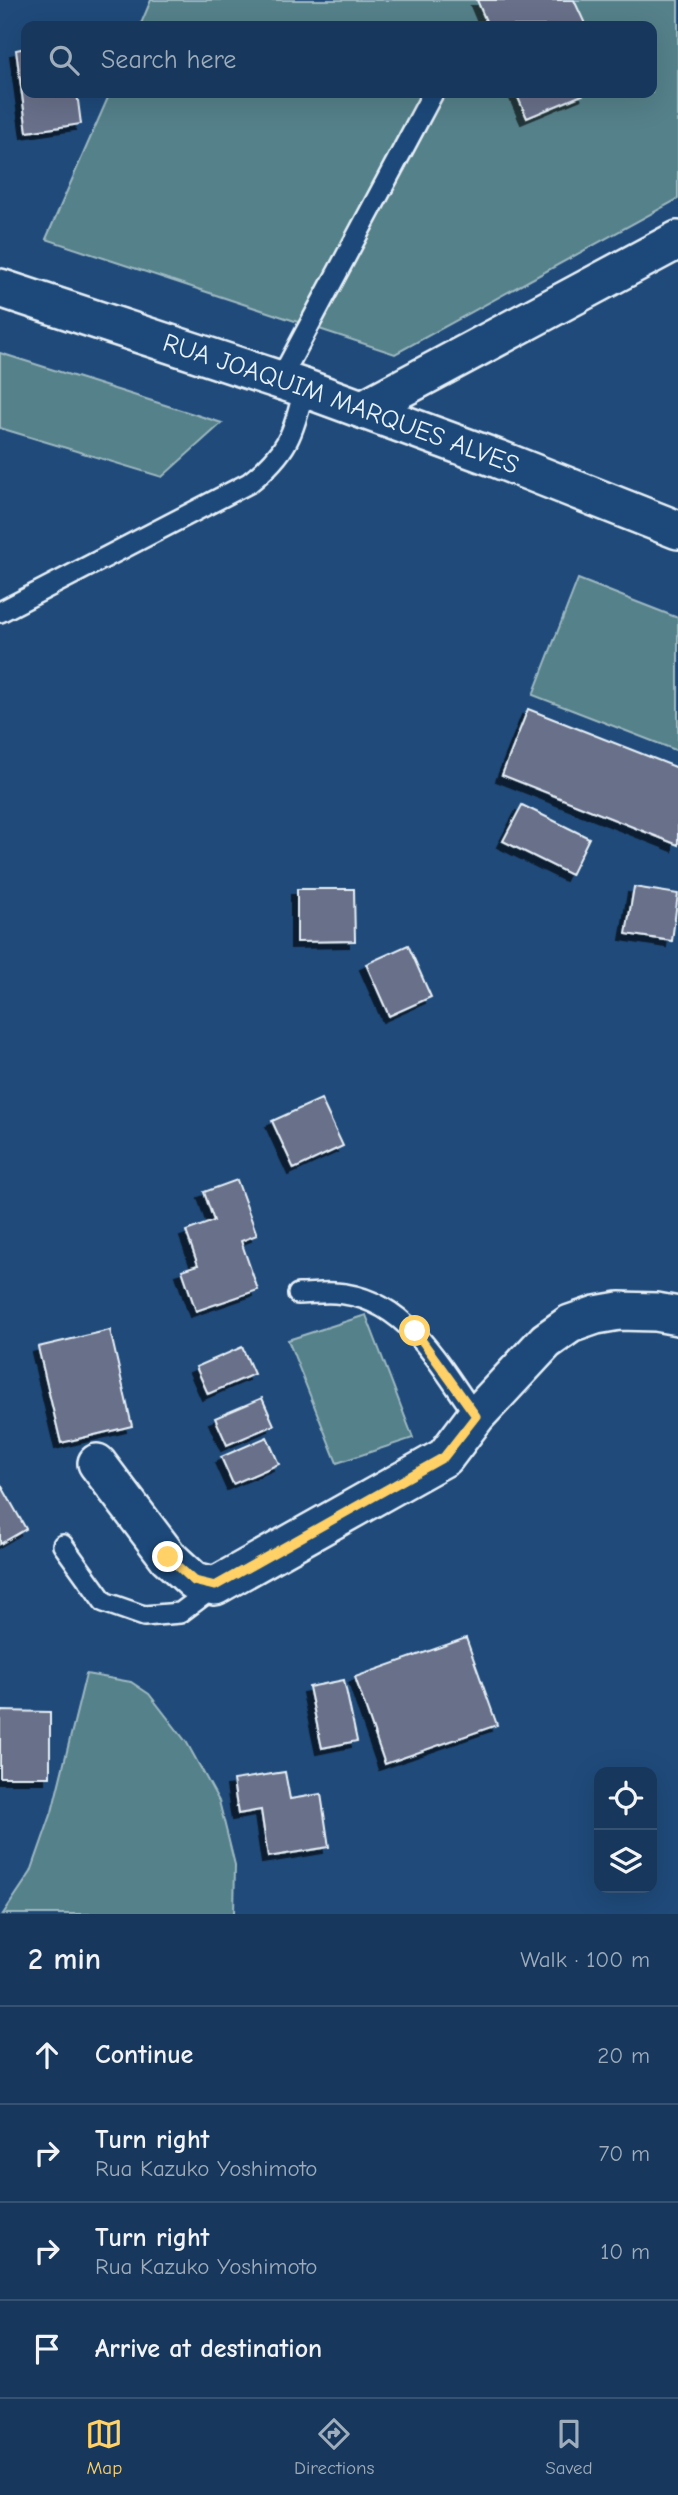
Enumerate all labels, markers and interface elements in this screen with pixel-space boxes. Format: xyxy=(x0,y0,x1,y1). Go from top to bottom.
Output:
search box xyxy=(21,21,657,98)
icon: search xyxy=(45,41,83,79)
text: Search here xyxy=(101,45,236,75)
street label: RUA JOAQUIM MARQUES ALVES xyxy=(159,328,523,481)
route start xyxy=(399,1315,430,1346)
route end xyxy=(152,1541,183,1572)
map controls xyxy=(594,1767,657,1893)
button: locate xyxy=(594,1767,657,1830)
button: layers xyxy=(594,1830,657,1893)
text: 2 min xyxy=(28,1942,101,1977)
text: Walk · 100 m xyxy=(520,1946,650,1973)
icon: ahead xyxy=(28,2036,66,2074)
text: Continue xyxy=(95,2040,193,2070)
text: 20 m xyxy=(597,2042,650,2069)
text: Turn right xyxy=(95,2125,209,2155)
icon: right xyxy=(28,2134,66,2172)
text: 70 m xyxy=(598,2140,650,2167)
text: Rua Kazuko Yoshimoto xyxy=(95,2155,317,2182)
text: Turn right xyxy=(95,2223,209,2253)
icon: right xyxy=(28,2232,66,2270)
text: 10 m xyxy=(600,2238,650,2265)
text: Rua Kazuko Yoshimoto xyxy=(95,2253,317,2280)
icon: arrive xyxy=(28,2330,66,2368)
text: Arrive at destination xyxy=(95,2334,322,2364)
tab: Map xyxy=(85,2415,123,2479)
tab: Directions xyxy=(294,2415,374,2479)
tab: Saved xyxy=(545,2415,593,2479)

